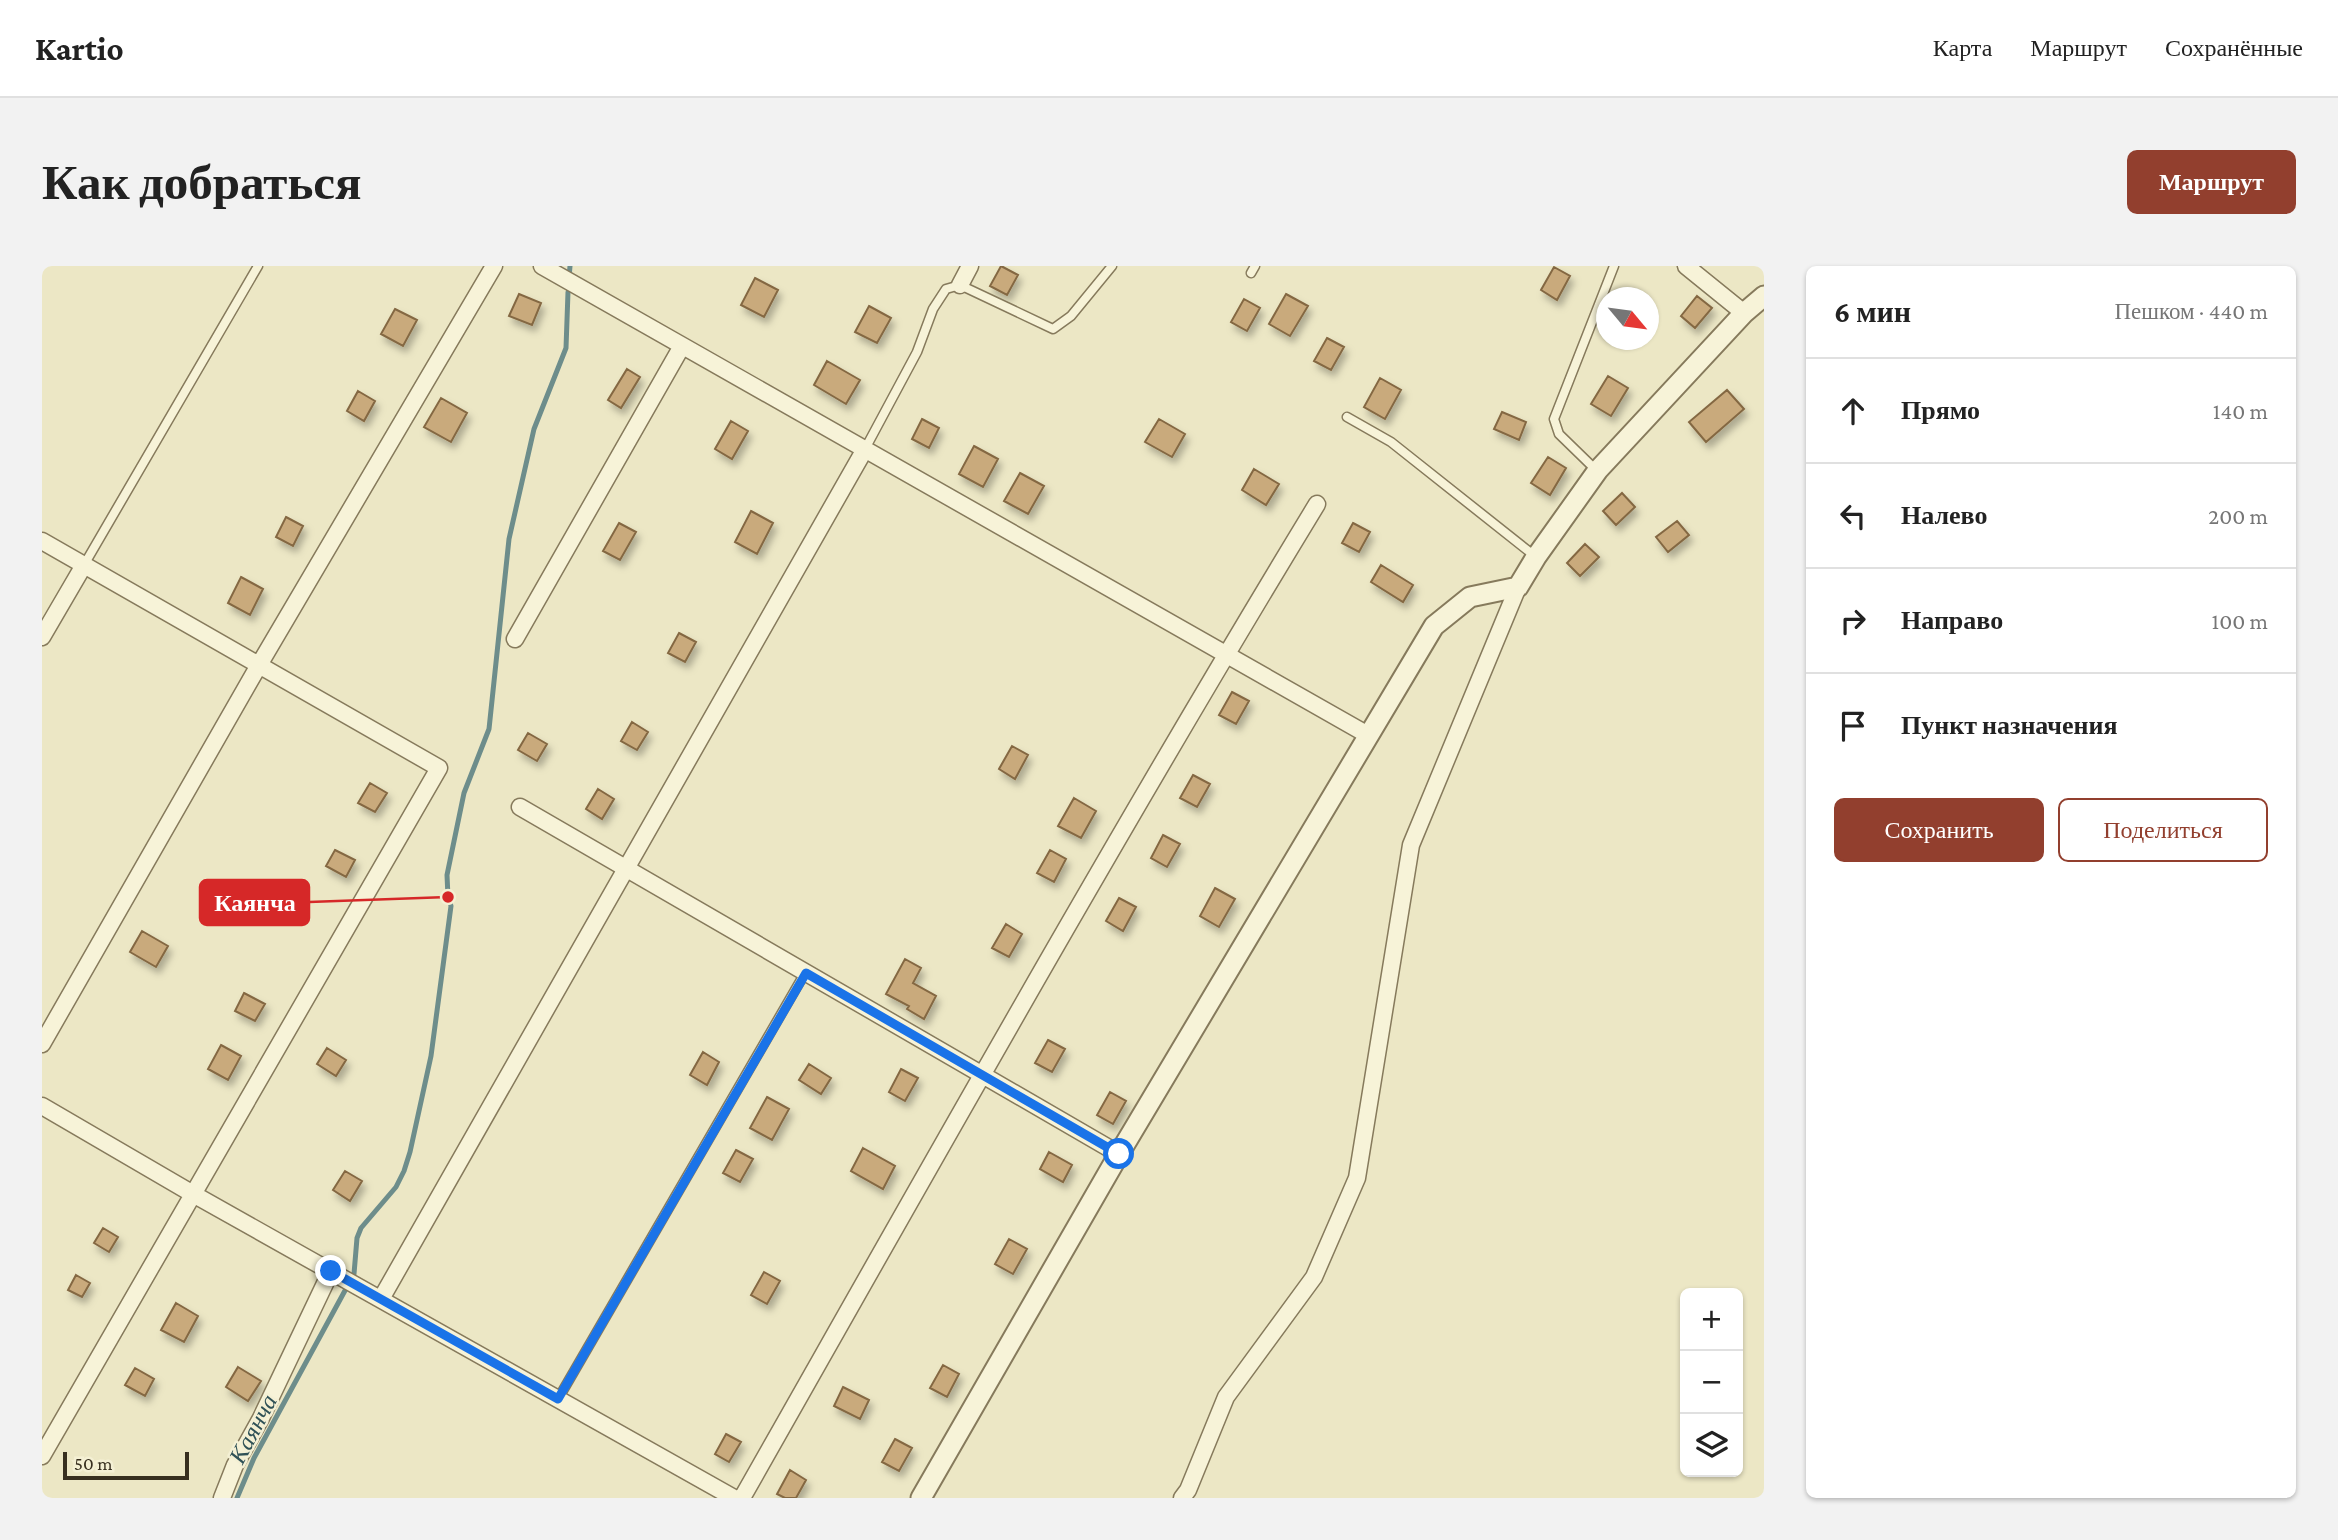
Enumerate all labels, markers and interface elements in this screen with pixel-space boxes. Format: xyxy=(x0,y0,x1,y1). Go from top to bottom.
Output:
text: Kartio xyxy=(35,30,124,67)
text: Карта xyxy=(1933,34,1992,61)
text: Маршрут xyxy=(2030,34,2127,61)
text: Сохранённые xyxy=(2165,34,2303,61)
button: Маршрут xyxy=(2127,150,2296,214)
text: Как добраться xyxy=(42,155,362,210)
north arrow xyxy=(1596,287,1659,350)
text: 6 мин xyxy=(1834,295,1911,328)
text: Пешком · 440 m xyxy=(2114,298,2268,324)
icon: ahead xyxy=(1834,392,1872,430)
text: Прямо xyxy=(1901,396,1980,425)
text: 140 m xyxy=(2213,398,2268,424)
icon: left xyxy=(1834,497,1872,535)
text: Налево xyxy=(1901,501,1987,530)
text: 200 m xyxy=(2208,503,2268,529)
icon: right xyxy=(1834,602,1872,640)
text: Направо xyxy=(1901,606,2003,635)
text: 100 m xyxy=(2212,608,2268,634)
icon: arrive xyxy=(1834,707,1872,745)
text: Пункт назначения xyxy=(1901,711,2118,740)
button: Сохранить xyxy=(1834,798,2044,862)
button: Поделиться xyxy=(2058,798,2268,862)
callout: Каянча xyxy=(200,880,309,925)
text: Каянча xyxy=(214,889,296,916)
route start xyxy=(1103,1138,1134,1169)
route end xyxy=(315,1255,346,1286)
map controls xyxy=(1680,1288,1743,1477)
button: + xyxy=(1680,1288,1743,1351)
button: − xyxy=(1680,1351,1743,1414)
water label: Каянча xyxy=(223,1390,282,1469)
button: layers xyxy=(1680,1414,1743,1477)
scale bar xyxy=(63,1449,189,1481)
text: 50 m xyxy=(74,1453,113,1474)

